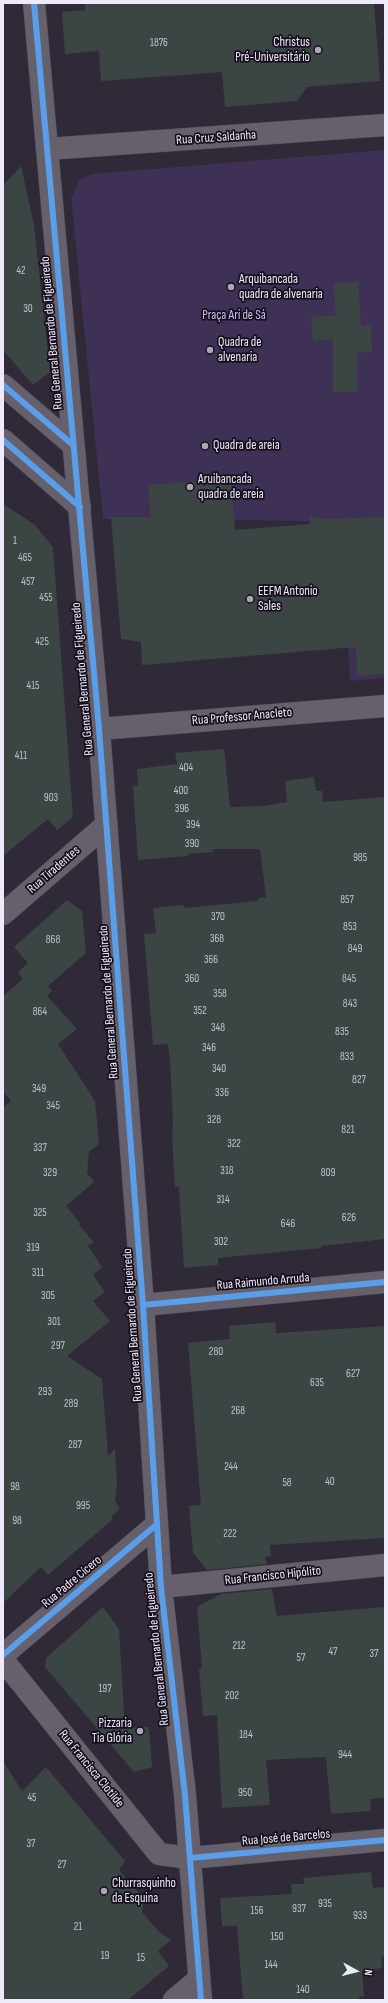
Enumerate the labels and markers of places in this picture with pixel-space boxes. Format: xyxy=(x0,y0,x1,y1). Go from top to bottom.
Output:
place label: Christus Pré-Universitário xyxy=(235,35,310,66)
marker: Christus Pré-Universitário xyxy=(313,45,323,55)
place label: Arquibancada quadra de alvenaria xyxy=(239,272,323,303)
marker: Arquibancada quadra de alvenaria xyxy=(226,282,236,292)
place label: Quadra de alvenaria xyxy=(218,335,262,366)
marker: Quadra de alvenaria xyxy=(205,345,215,355)
place label: Quadra de areia xyxy=(213,438,280,454)
marker: Quadra de areia xyxy=(200,441,210,451)
place label: Aruibancada quadra de areia xyxy=(198,472,264,503)
marker: Aruibancada quadra de areia xyxy=(185,482,195,492)
place label: EEFM Antonio Sales xyxy=(258,584,318,615)
marker: EEFM Antonio Sales xyxy=(245,594,255,604)
place label: Pizzaria Tia Glória xyxy=(92,1716,132,1747)
marker: Pizzaria Tia Glória xyxy=(135,1726,145,1736)
place label: Churrasquinho da Esquina xyxy=(112,1876,176,1907)
marker: Churrasquinho da Esquina xyxy=(99,1886,109,1896)

